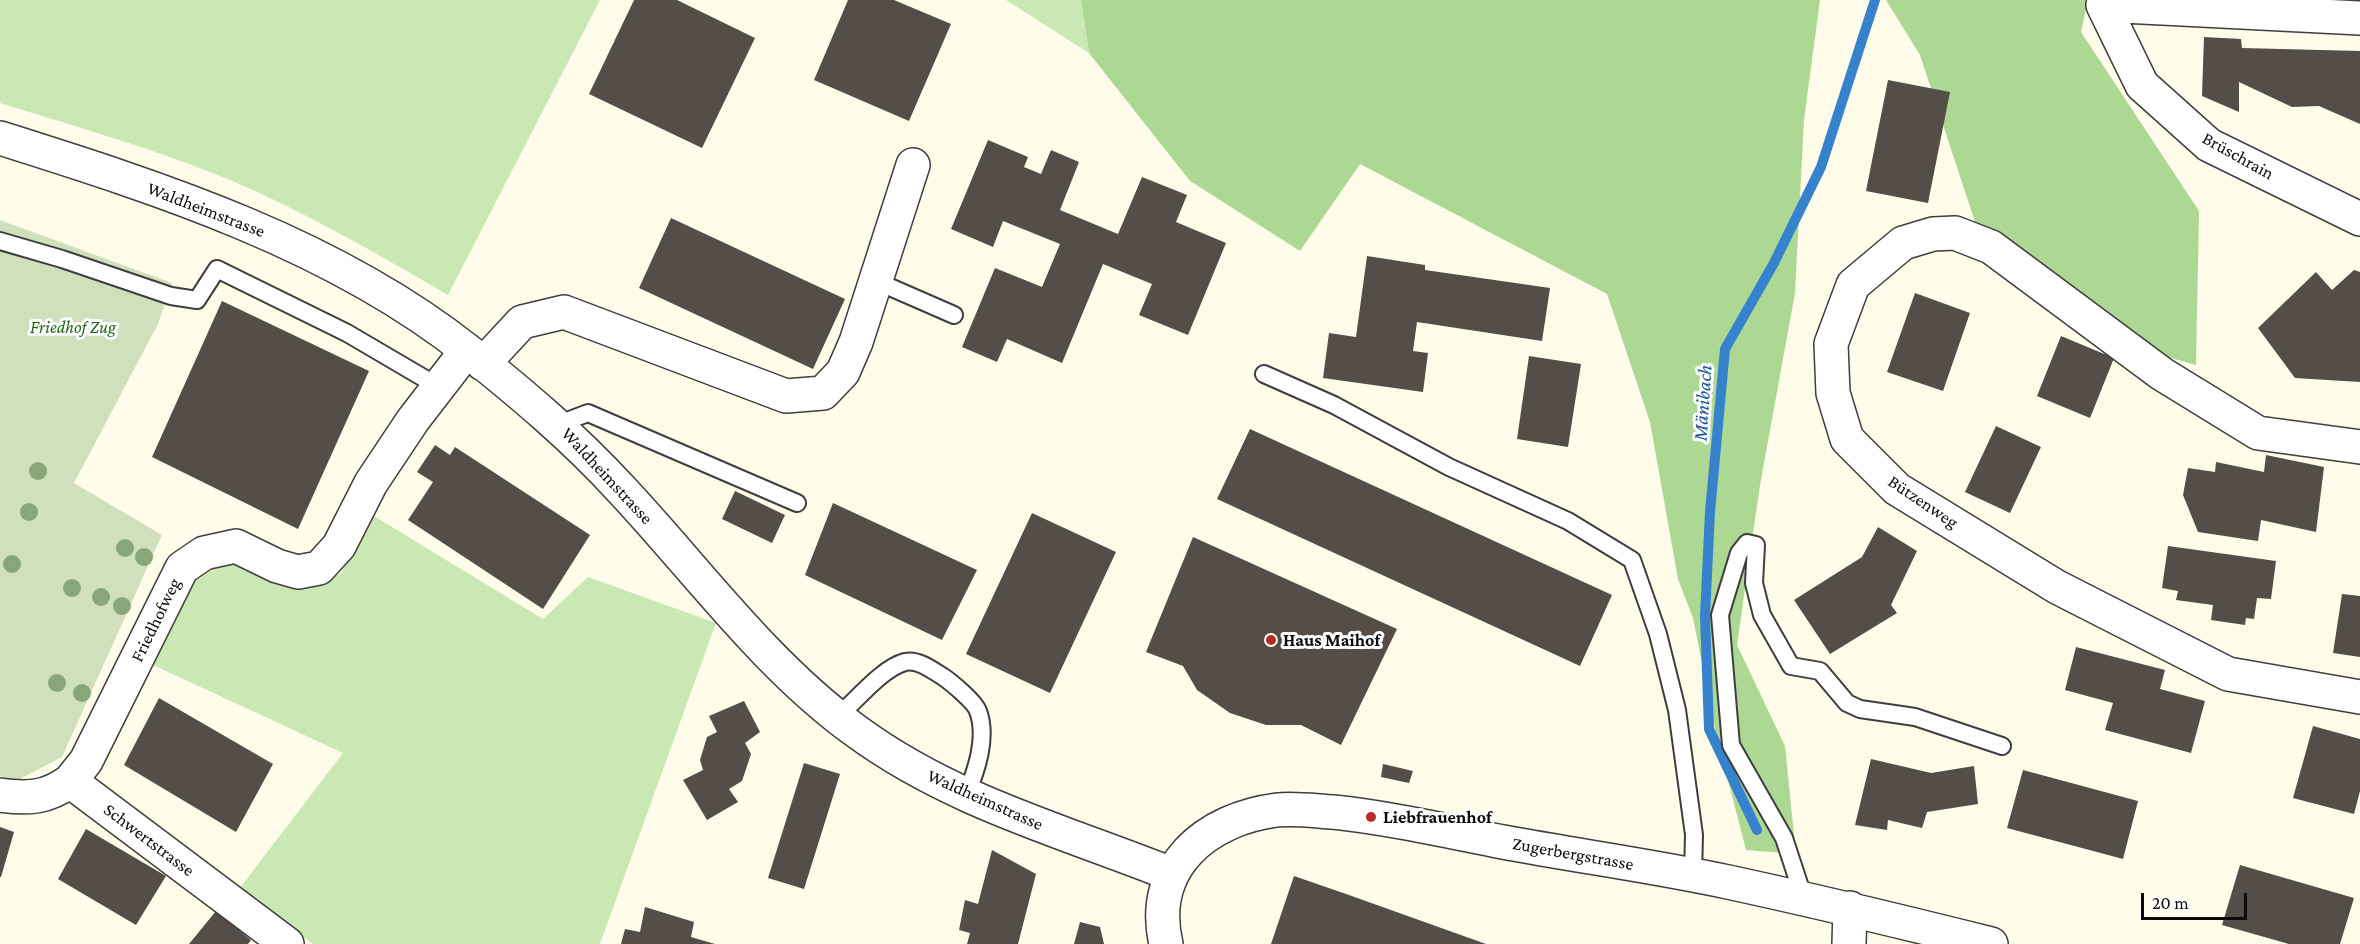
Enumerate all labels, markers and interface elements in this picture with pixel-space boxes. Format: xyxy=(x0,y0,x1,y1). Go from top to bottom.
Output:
street label: Brüschrain xyxy=(2198,127,2278,185)
street label: Waldheimstrasse xyxy=(144,178,268,242)
park label: Friedhof Zug xyxy=(30,316,116,338)
water label: Mänibach xyxy=(1688,364,1718,442)
street label: Waldheimstrasse xyxy=(557,423,657,529)
street label: Bützenweg xyxy=(1884,471,1962,533)
street label: Friedhofweg xyxy=(126,575,186,665)
place label: Haus Maihof xyxy=(1283,629,1380,651)
marker: Haus Maihof xyxy=(1264,633,1278,647)
street label: Waldheimstrasse xyxy=(924,765,1046,835)
street label: Schwertstrasse xyxy=(99,799,199,881)
place label: Liebfrauenhof xyxy=(1383,806,1492,828)
marker: Liebfrauenhof xyxy=(1364,810,1378,824)
street label: Zugerbergstrasse xyxy=(1511,833,1635,875)
scale bar xyxy=(2144,881,2250,919)
text: 20 m xyxy=(2152,893,2189,913)

